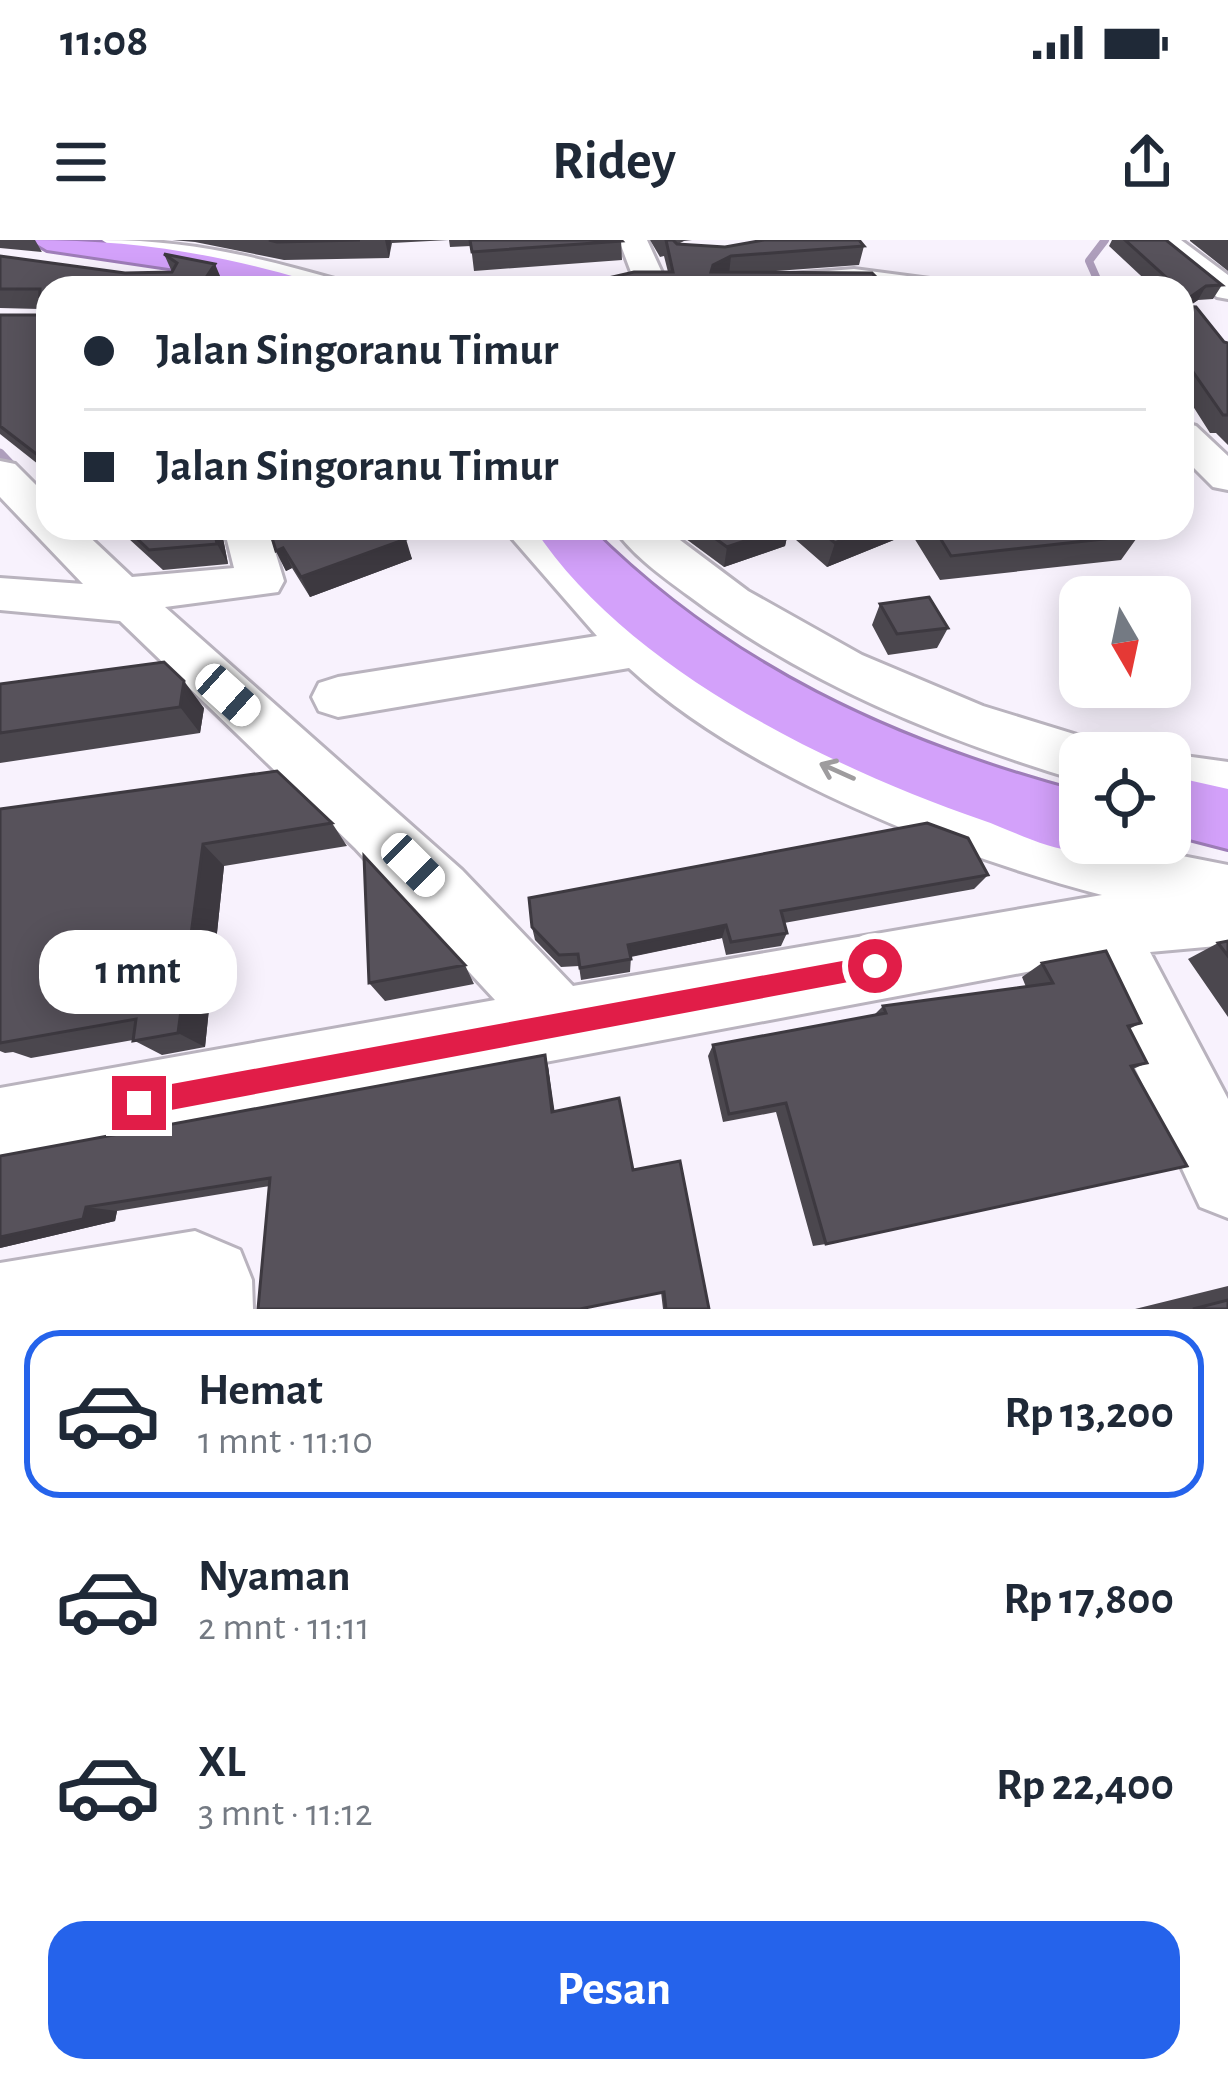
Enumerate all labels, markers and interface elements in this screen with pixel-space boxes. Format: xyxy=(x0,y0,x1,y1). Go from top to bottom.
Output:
text: 11:08 xyxy=(60,19,148,64)
icon: menu xyxy=(48,129,114,195)
icon: share xyxy=(1114,129,1180,195)
text: Ridey xyxy=(552,135,676,189)
text: Jalan Singoranu Timur xyxy=(156,328,558,373)
text: Jalan Singoranu Timur xyxy=(156,444,558,489)
north arrow xyxy=(1059,576,1191,708)
map controls xyxy=(1059,576,1191,864)
car xyxy=(189,658,267,732)
button: locate xyxy=(1059,732,1191,864)
one-way arrow xyxy=(820,759,856,781)
car xyxy=(375,827,451,903)
callout: 1 mnt xyxy=(40,929,238,1013)
route start xyxy=(848,939,902,993)
text: 1 mnt xyxy=(96,952,180,991)
route end xyxy=(112,1076,166,1130)
icon: car xyxy=(54,1360,162,1468)
text: Hemat xyxy=(198,1368,323,1413)
text: Rp 13,200 xyxy=(1004,1391,1174,1436)
text: 1 mnt · 11:10 xyxy=(198,1422,373,1461)
icon: car xyxy=(54,1546,162,1654)
text: Nyaman xyxy=(198,1554,351,1599)
text: Rp 17,800 xyxy=(1003,1577,1174,1622)
text: 2 mnt · 11:11 xyxy=(198,1608,370,1647)
icon: car xyxy=(54,1732,162,1840)
text: XL xyxy=(198,1740,246,1785)
text: Rp 22,400 xyxy=(996,1763,1174,1808)
text: 3 mnt · 11:12 xyxy=(198,1794,373,1833)
button: Pesan xyxy=(48,1921,1180,2059)

